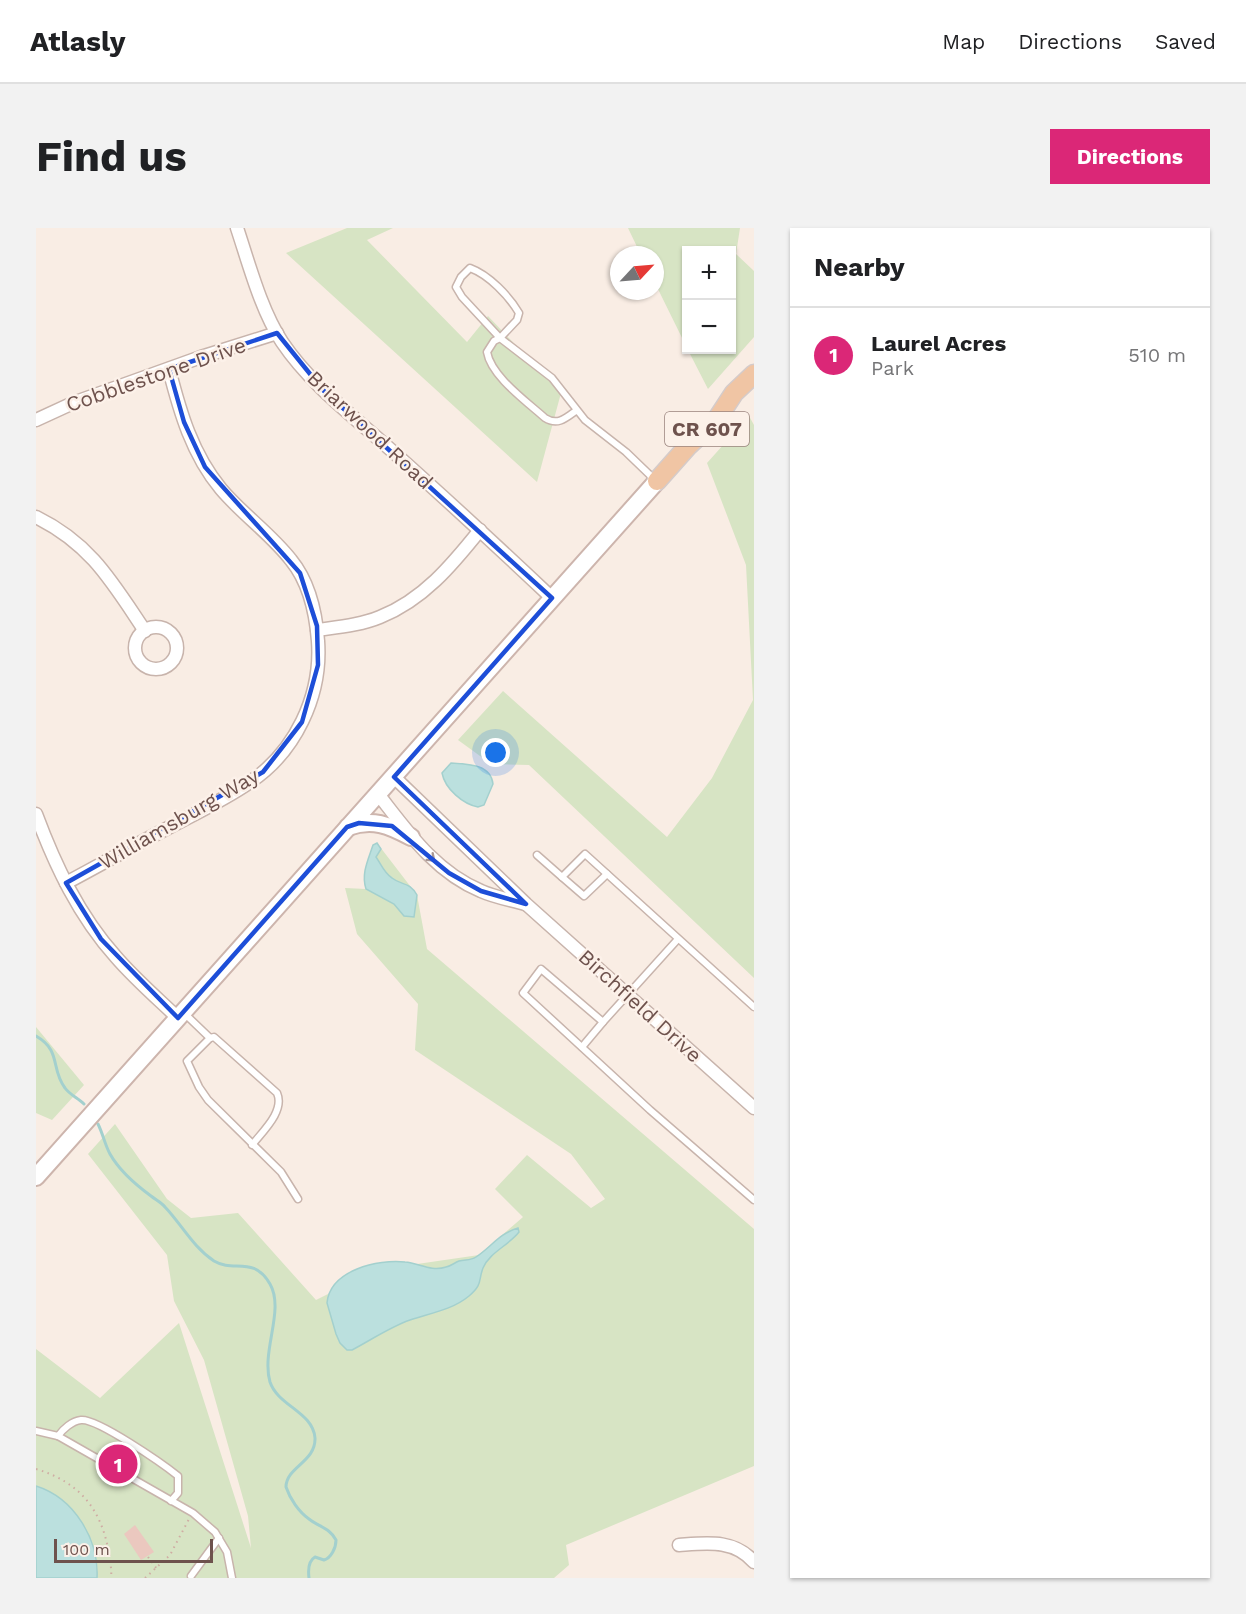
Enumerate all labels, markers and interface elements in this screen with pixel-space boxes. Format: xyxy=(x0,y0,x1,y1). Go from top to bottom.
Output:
text: Atlasly xyxy=(30,25,125,58)
text: Map xyxy=(942,29,985,54)
text: Directions xyxy=(1018,29,1122,54)
text: Saved xyxy=(1155,29,1216,54)
button: Directions xyxy=(1050,129,1210,184)
text: Find us xyxy=(36,132,187,181)
north arrow xyxy=(610,246,664,300)
map controls xyxy=(682,246,736,354)
button: + xyxy=(682,246,736,300)
text: Nearby xyxy=(814,252,905,282)
button: − xyxy=(682,300,736,354)
text: Laurel Acres xyxy=(871,331,1006,356)
street label: Cobblestone Drive xyxy=(62,332,249,417)
text: 1 xyxy=(829,343,838,367)
text: 510 m xyxy=(1128,343,1186,367)
text: Park xyxy=(871,356,914,380)
street label: Briarwood Road xyxy=(302,365,438,494)
road number: CR 607 xyxy=(665,412,749,446)
your location xyxy=(481,738,510,767)
street label: Williamsburg Way xyxy=(94,763,263,875)
one-way arrow xyxy=(420,848,435,862)
street label: Birchfield Drive xyxy=(574,944,707,1067)
pin: 1 xyxy=(98,1442,137,1486)
scale bar xyxy=(54,1536,213,1564)
text: 100 m xyxy=(63,1540,110,1559)

